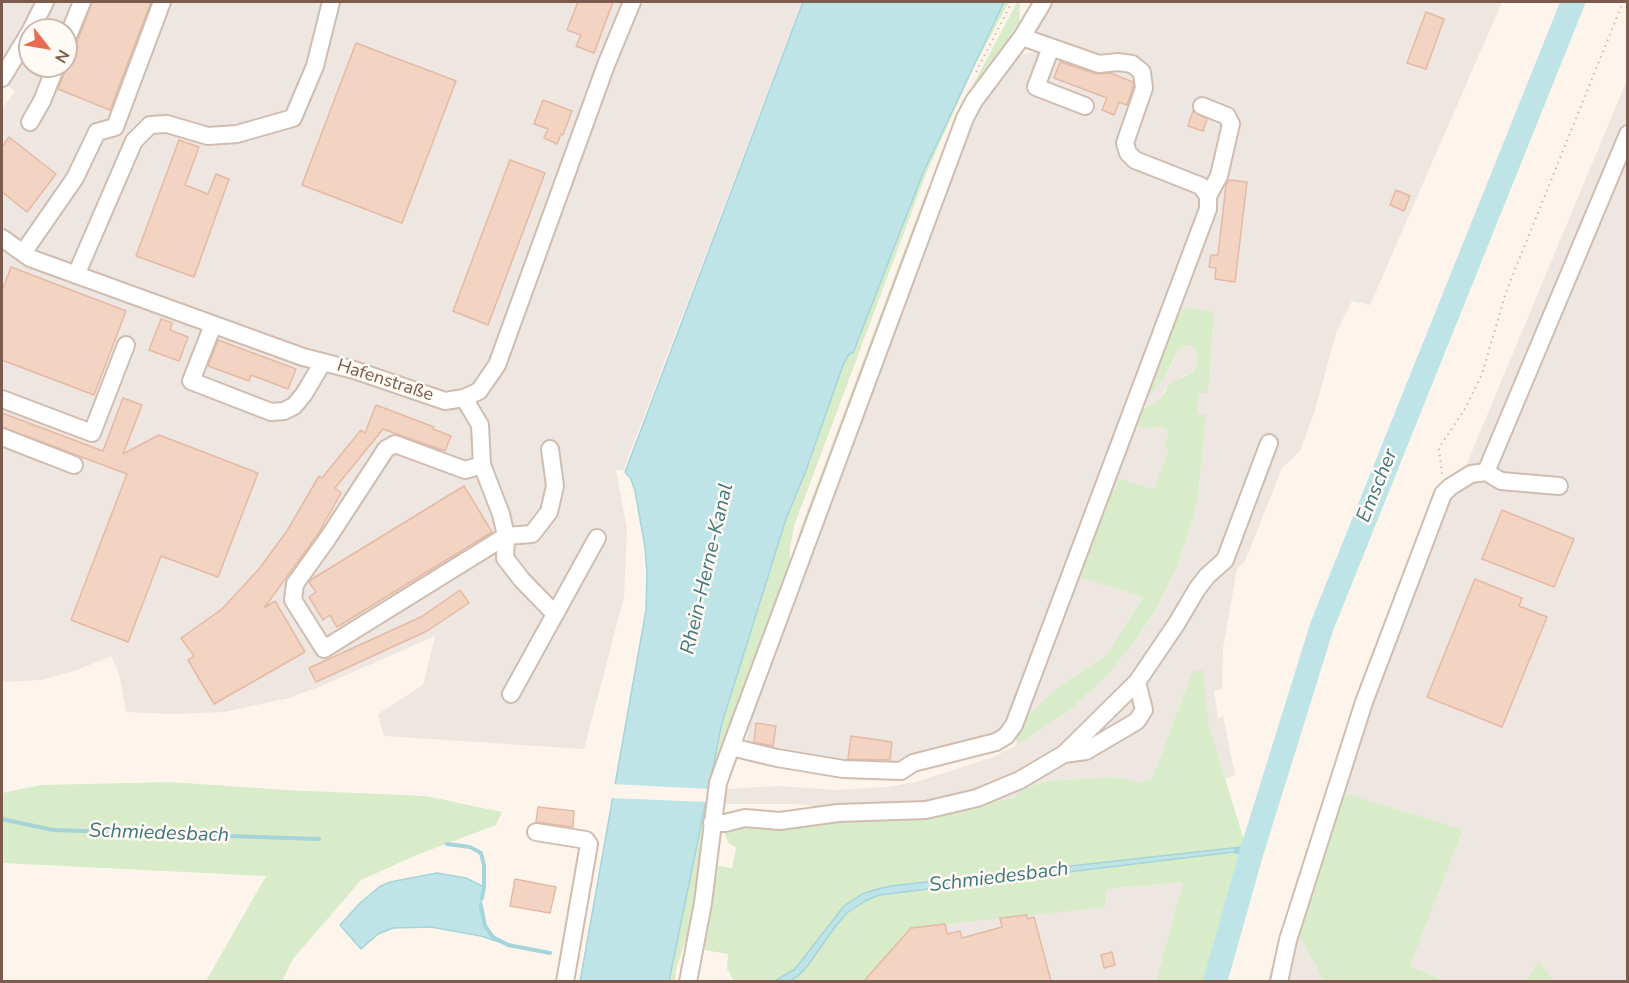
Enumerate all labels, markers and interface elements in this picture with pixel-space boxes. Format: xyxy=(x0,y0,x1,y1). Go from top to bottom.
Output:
north arrow xyxy=(18,18,78,78)
text: N xyxy=(49,45,74,67)
street label: Hafenstraße xyxy=(334,355,436,407)
water label: Emscher xyxy=(1352,446,1404,526)
water label: Rhein-Herne-Kanal xyxy=(677,481,739,657)
water label: Schmiedesbach xyxy=(89,820,229,848)
water label: Schmiedesbach xyxy=(928,858,1070,898)

